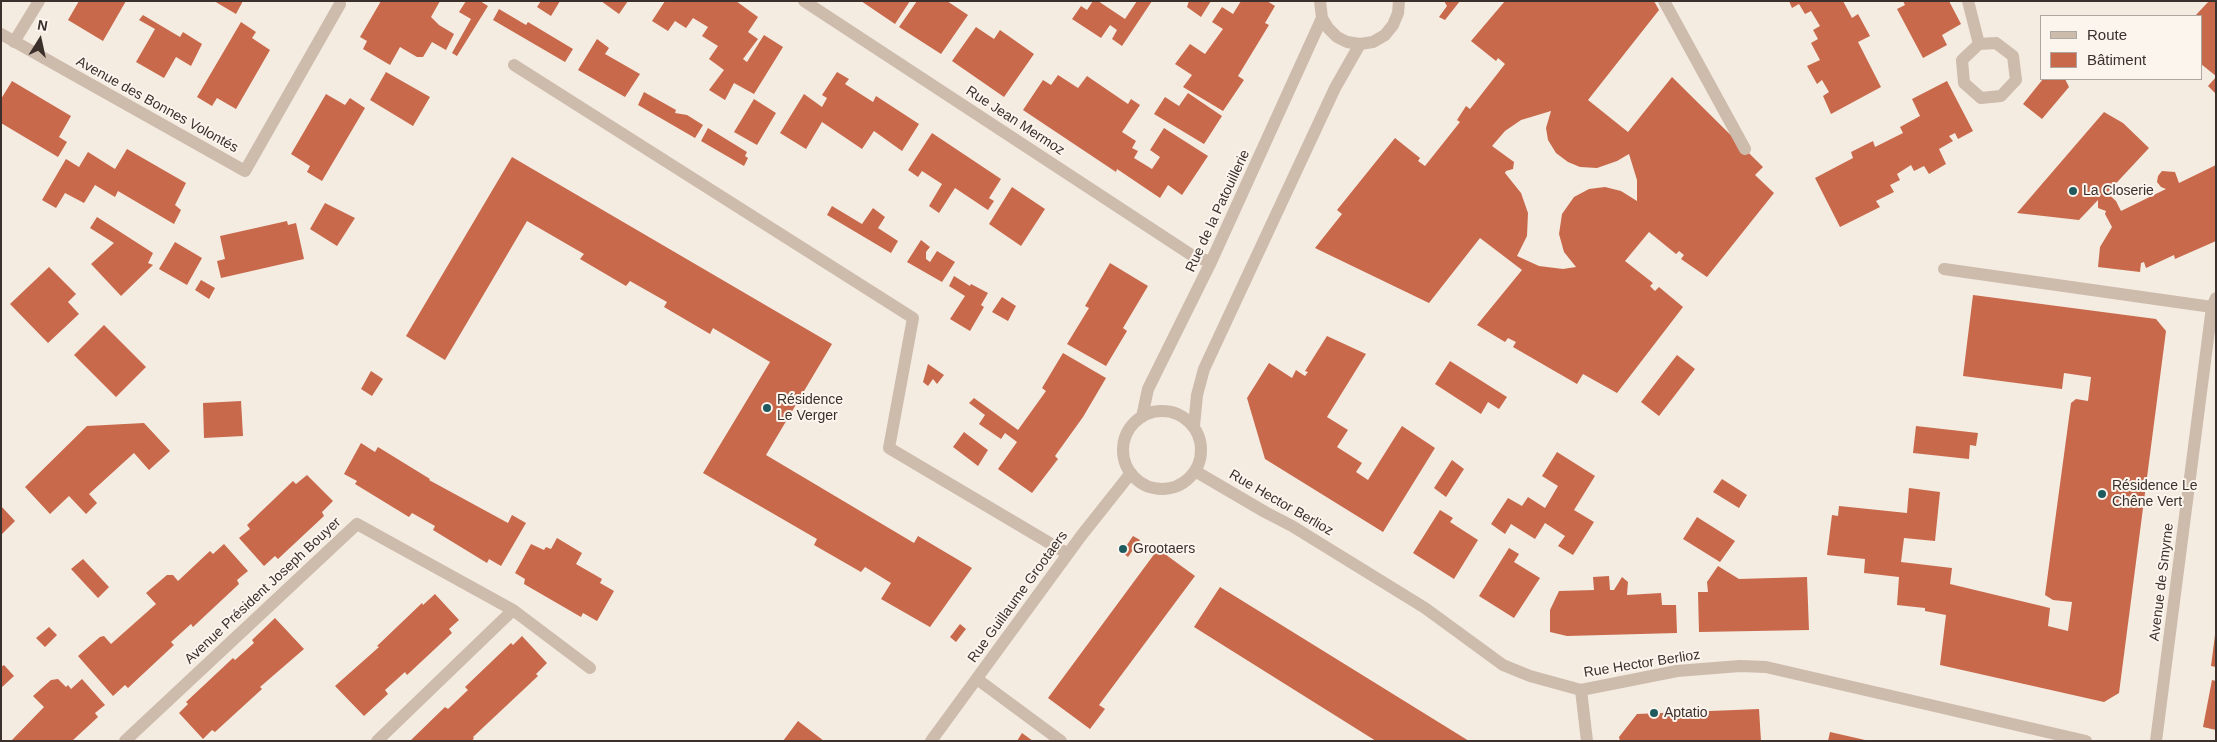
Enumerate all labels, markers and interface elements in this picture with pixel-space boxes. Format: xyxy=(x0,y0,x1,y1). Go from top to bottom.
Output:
north arrow xyxy=(15,15,65,65)
legend xyxy=(2040,15,2202,80)
text: N xyxy=(36,16,49,34)
text: Route xyxy=(2087,26,2127,43)
text: Bâtiment xyxy=(2087,51,2146,68)
street label: Avenue des Bonnes Volontés xyxy=(73,53,241,157)
street label: Rue Jean Mermoz xyxy=(962,83,1068,159)
street label: Rue de la Patouillerie xyxy=(1182,147,1254,275)
place label: La Closerie xyxy=(2083,183,2154,199)
marker: La Closerie xyxy=(2067,185,2079,197)
place label: Résidence Le Verger xyxy=(777,392,843,424)
marker: Résidence Le Verger xyxy=(761,402,773,414)
street label: Rue Hector Berlioz xyxy=(1226,466,1336,540)
place label: Résidence Le Chêne Vert xyxy=(2112,478,2198,511)
marker: Résidence Le Chêne Vert xyxy=(2096,488,2108,500)
street label: Avenue Président Joseph Bouyer xyxy=(181,514,345,668)
street label: Avenue de Smyrne xyxy=(2146,522,2178,642)
street label: Rue Guillaume Grootaers xyxy=(965,528,1071,666)
place label: Grootaers xyxy=(1133,541,1195,557)
marker: Grootaers xyxy=(1117,543,1129,555)
street label: Rue Hector Berlioz xyxy=(1583,647,1701,681)
place label: Aptatio xyxy=(1664,705,1708,721)
marker: Aptatio xyxy=(1648,707,1660,719)

